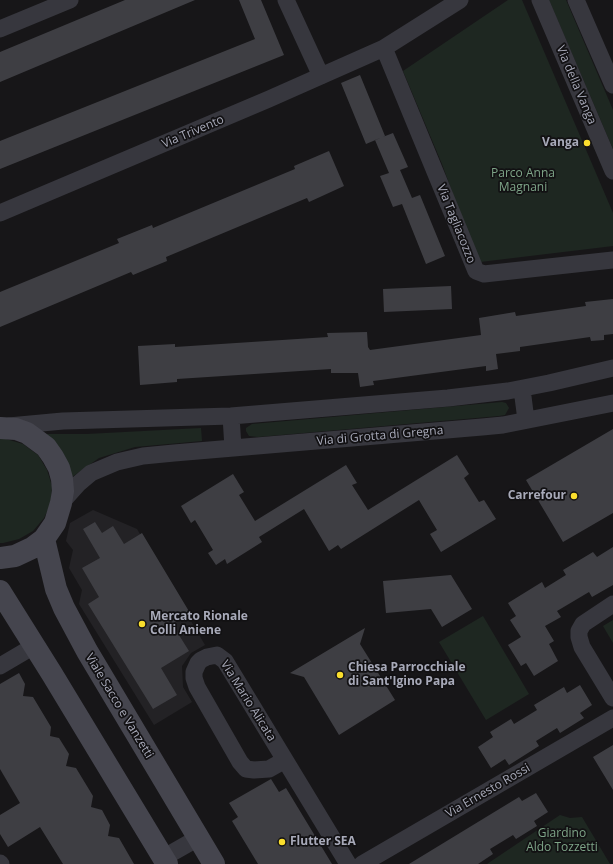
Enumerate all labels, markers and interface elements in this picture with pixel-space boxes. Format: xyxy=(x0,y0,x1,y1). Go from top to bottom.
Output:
street label: Via della Vanga xyxy=(553,43,599,127)
street label: Via Trivento xyxy=(160,112,226,152)
place label: Vanga xyxy=(542,136,579,150)
marker: Vanga xyxy=(582,138,592,148)
park label: Parco Anna Magnani xyxy=(491,167,555,195)
street label: Via Tagliacozzo xyxy=(434,182,478,266)
street label: Via di Grotta di Gregna xyxy=(316,423,444,449)
place label: Carrefour xyxy=(508,489,566,503)
marker: Carrefour xyxy=(569,491,579,501)
place label: Mercato Rionale Colli Aniene xyxy=(150,610,248,638)
marker: Mercato Rionale Colli Aniene xyxy=(137,619,147,629)
street label: Viale Sacco e Vanzetti xyxy=(82,651,156,761)
street label: Via Mario Alicata xyxy=(217,658,279,744)
place label: Chiesa Parrocchiale di Sant'Igino Papa xyxy=(348,661,466,689)
marker: Chiesa Parrocchiale di Sant'Igino Papa xyxy=(335,670,345,680)
street label: Via Ernesto Rossi xyxy=(443,761,533,821)
park label: Giardino Aldo Tozzetti xyxy=(526,827,598,855)
place label: Flutter SEA xyxy=(290,835,356,849)
marker: Flutter SEA xyxy=(277,837,287,847)

